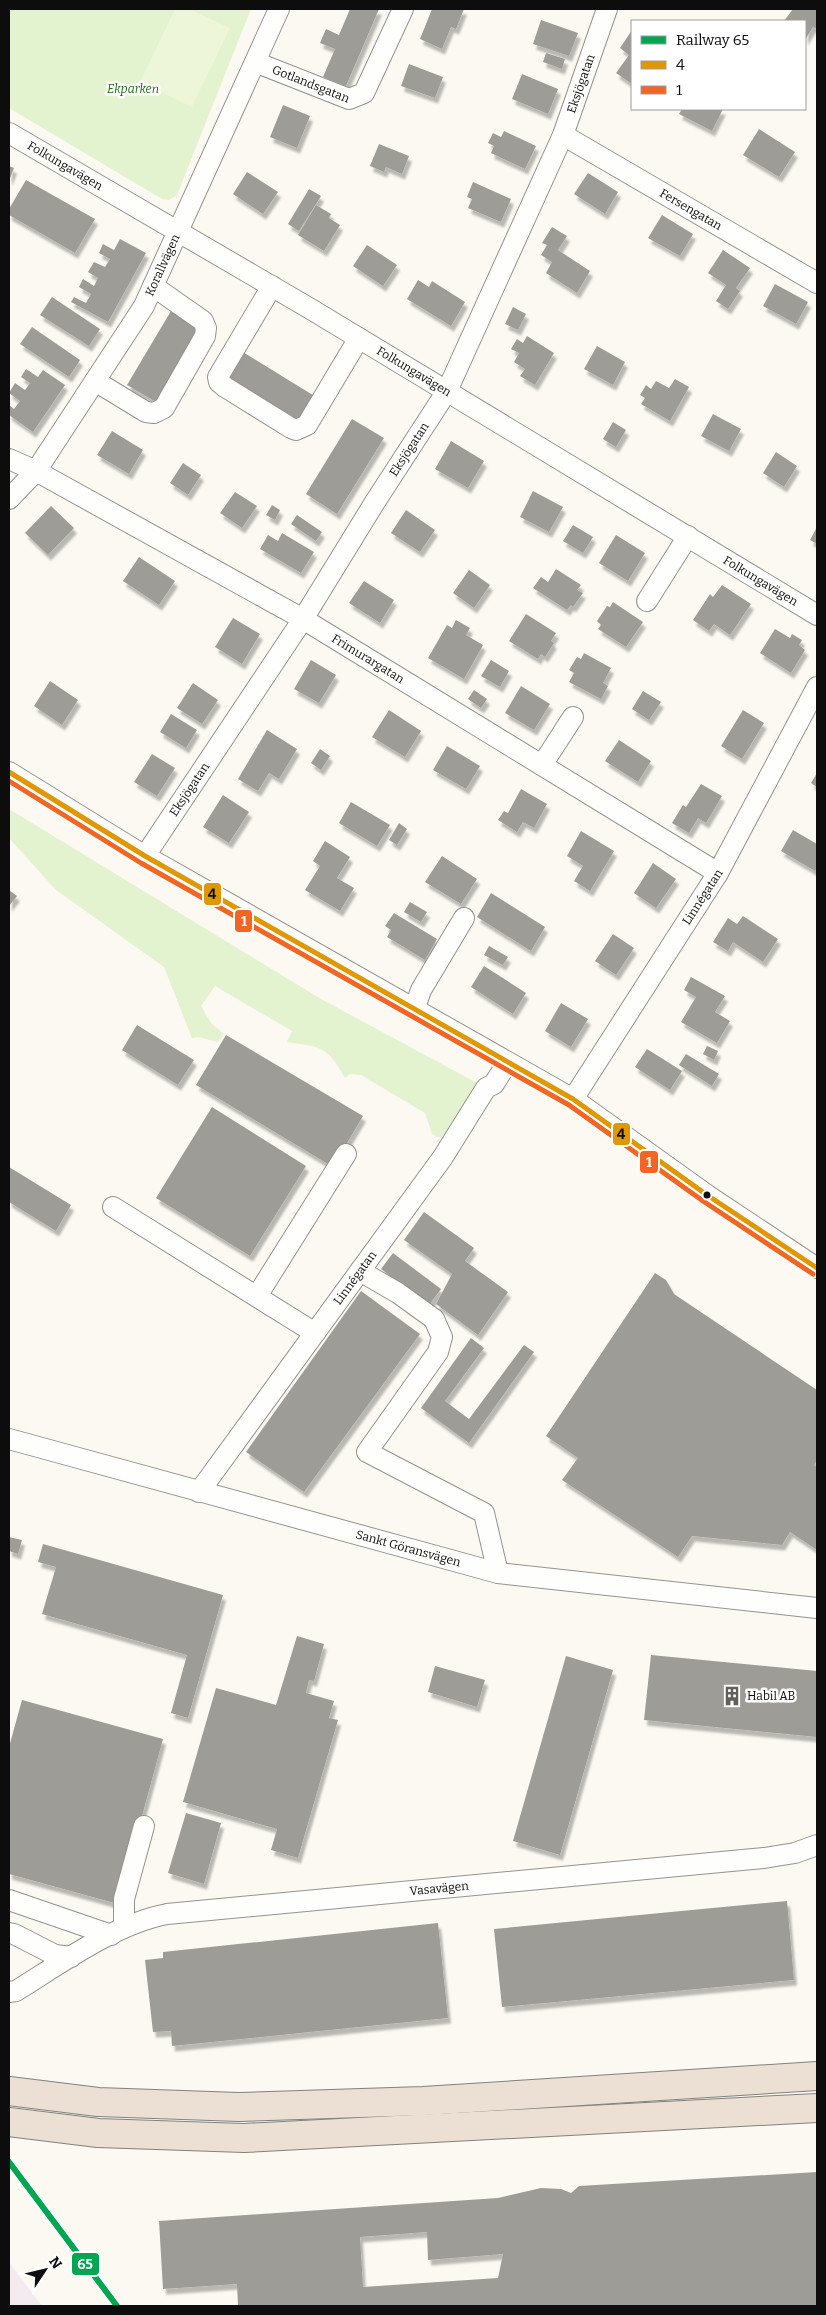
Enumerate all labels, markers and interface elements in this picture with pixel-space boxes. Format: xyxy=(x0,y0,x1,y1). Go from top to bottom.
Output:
legend xyxy=(631,20,806,110)
text: Railway 65 xyxy=(676,31,749,49)
street label: Eksjögatan xyxy=(564,52,598,115)
text: 4 xyxy=(676,56,685,74)
street label: Gotlandsgatan xyxy=(270,62,352,106)
text: 1 xyxy=(676,81,682,99)
park label: Ekparken xyxy=(107,82,159,96)
street label: Folkungavägen xyxy=(25,138,106,193)
street label: Fersengatan xyxy=(657,186,725,233)
street label: Korallvägen xyxy=(142,232,183,298)
street label: Folkungavägen xyxy=(374,344,454,400)
street label: Eksjögatan xyxy=(387,419,432,479)
street label: Folkungavägen xyxy=(721,553,801,609)
street label: Frimurargatan xyxy=(329,631,407,686)
street label: Eksjögatan xyxy=(167,760,212,819)
street label: Linnégatan xyxy=(680,866,726,927)
line badge: 4 xyxy=(203,882,222,906)
text: 4 xyxy=(208,886,217,903)
line badge: 1 xyxy=(234,909,253,933)
text: 1 xyxy=(241,913,247,930)
line badge: 4 xyxy=(612,1122,631,1146)
text: 4 xyxy=(617,1126,626,1143)
line badge: 1 xyxy=(639,1150,659,1174)
text: 1 xyxy=(646,1154,652,1171)
unlabelled marker xyxy=(702,1190,712,1200)
street label: Linnégatan xyxy=(331,1248,380,1308)
street label: Sankt Göransvägen xyxy=(354,1527,463,1570)
building icon: Habil AB xyxy=(721,1685,743,1707)
place label: Habil AB xyxy=(747,1689,795,1703)
street label: Vasavägen xyxy=(409,1879,470,1898)
north arrow xyxy=(20,2245,70,2295)
line badge: 65 xyxy=(71,2252,100,2276)
text: N xyxy=(45,2254,65,2272)
text: 65 xyxy=(77,2256,93,2273)

